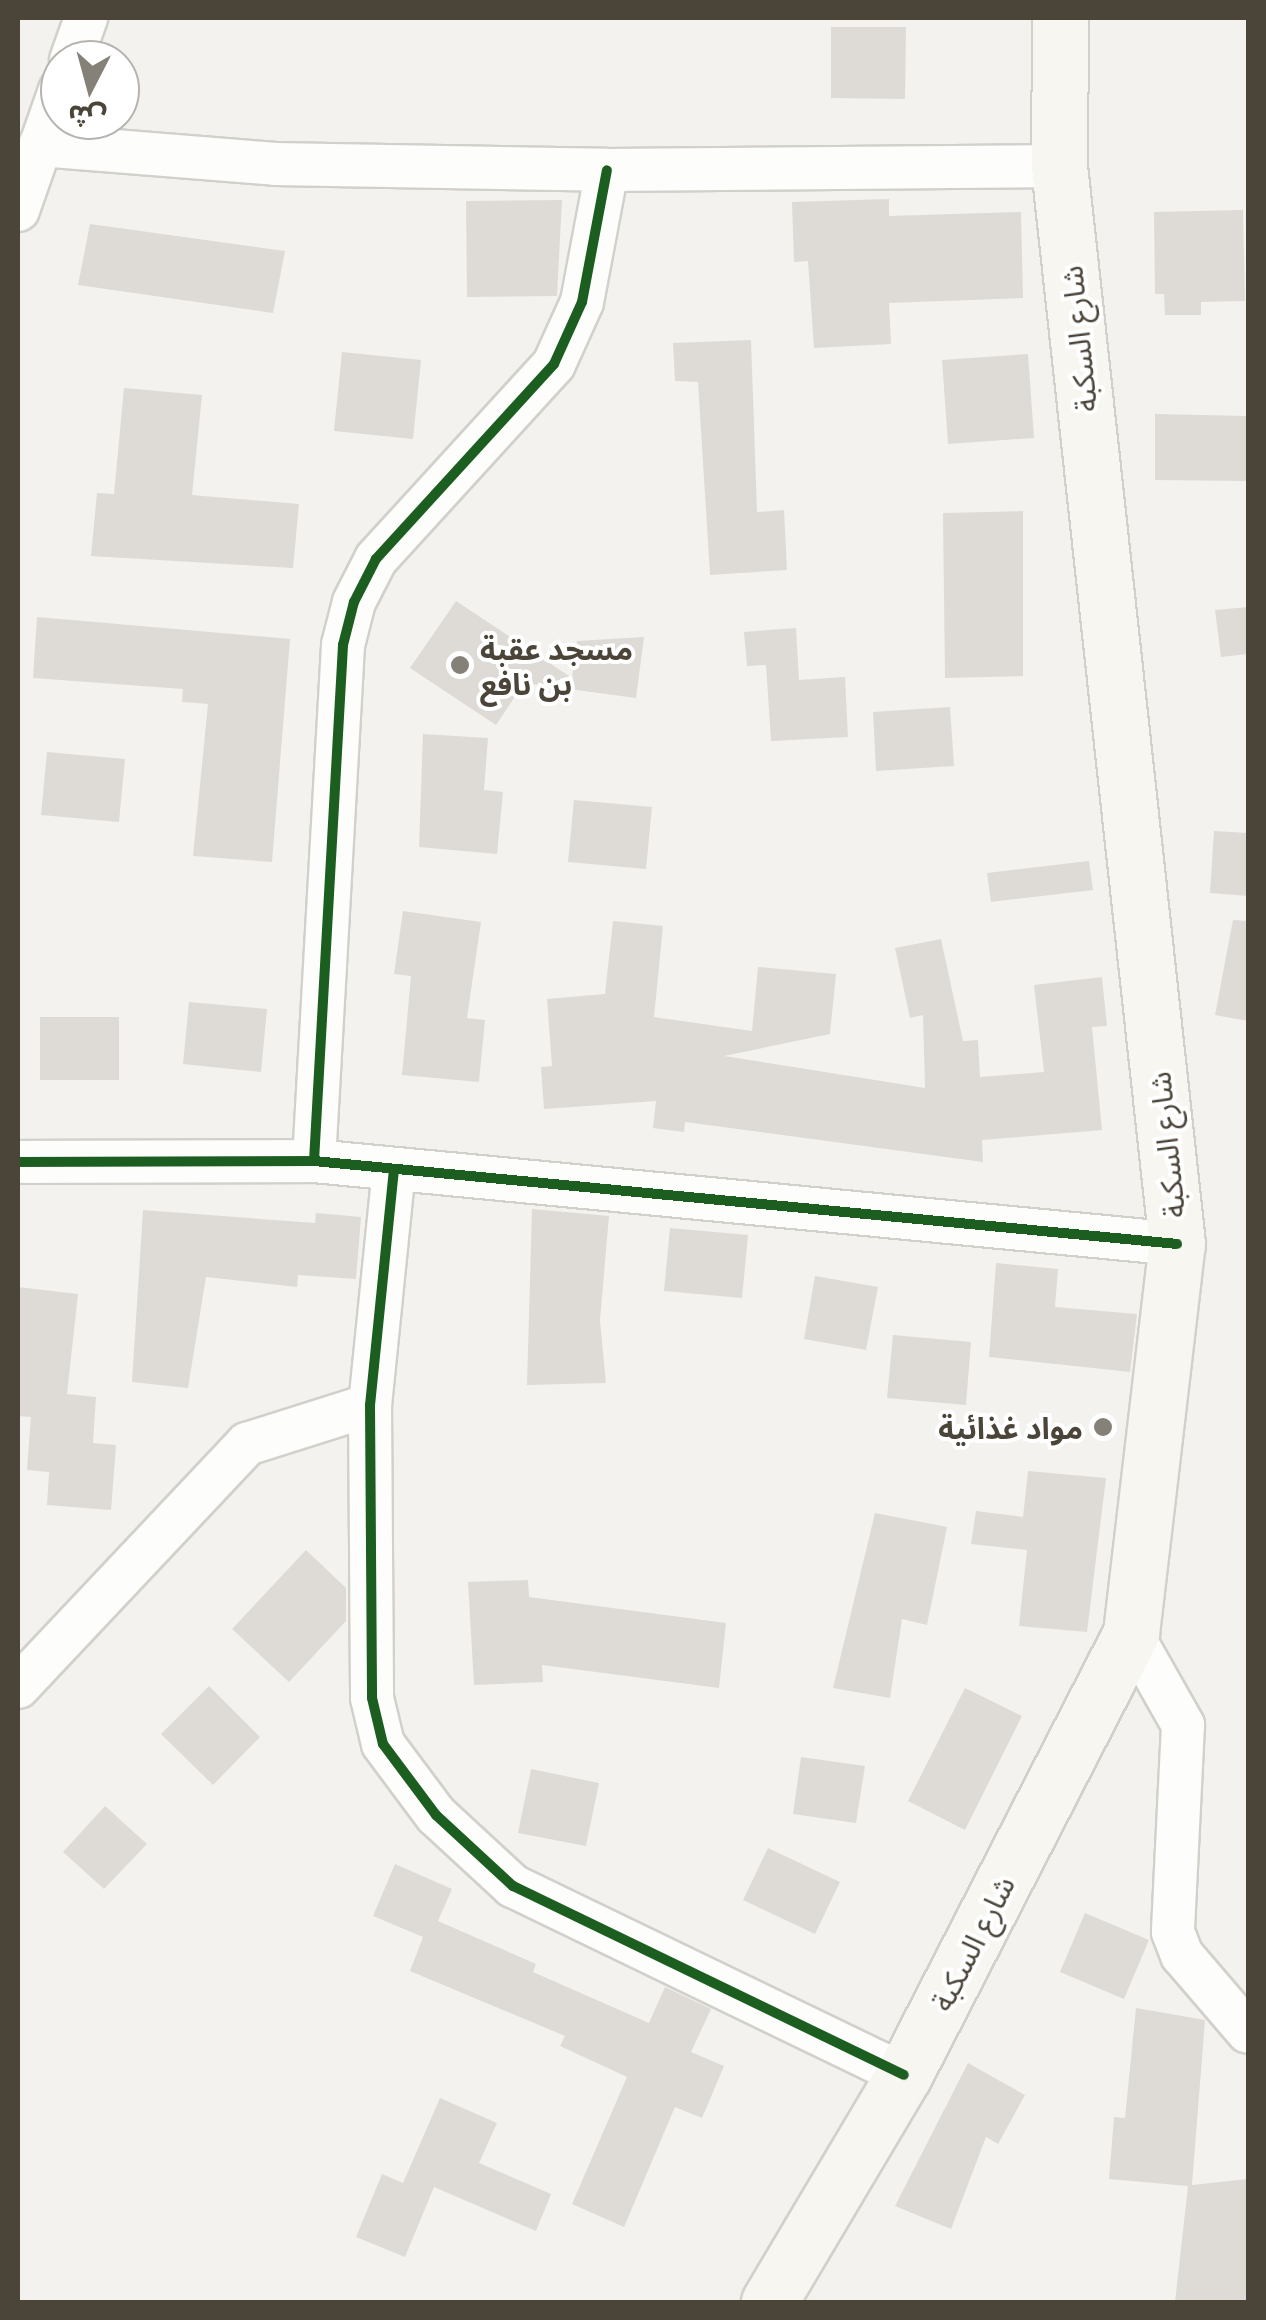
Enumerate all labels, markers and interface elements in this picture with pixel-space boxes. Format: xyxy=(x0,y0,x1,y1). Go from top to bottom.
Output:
north arrow xyxy=(40,40,140,140)
text: ش xyxy=(66,99,108,137)
street label: شارع السكبة xyxy=(1052,264,1104,414)
place label: مسجد عقبة بن نافع xyxy=(480,630,633,700)
marker: مسجد عقبة بن نافع xyxy=(449,654,471,676)
street label: شارع السكبة xyxy=(1140,1070,1192,1220)
place label: مواد غذائية xyxy=(938,1409,1083,1445)
marker: مواد غذائية xyxy=(1092,1416,1114,1438)
street label: شارع السكبة xyxy=(923,1869,1021,2017)

